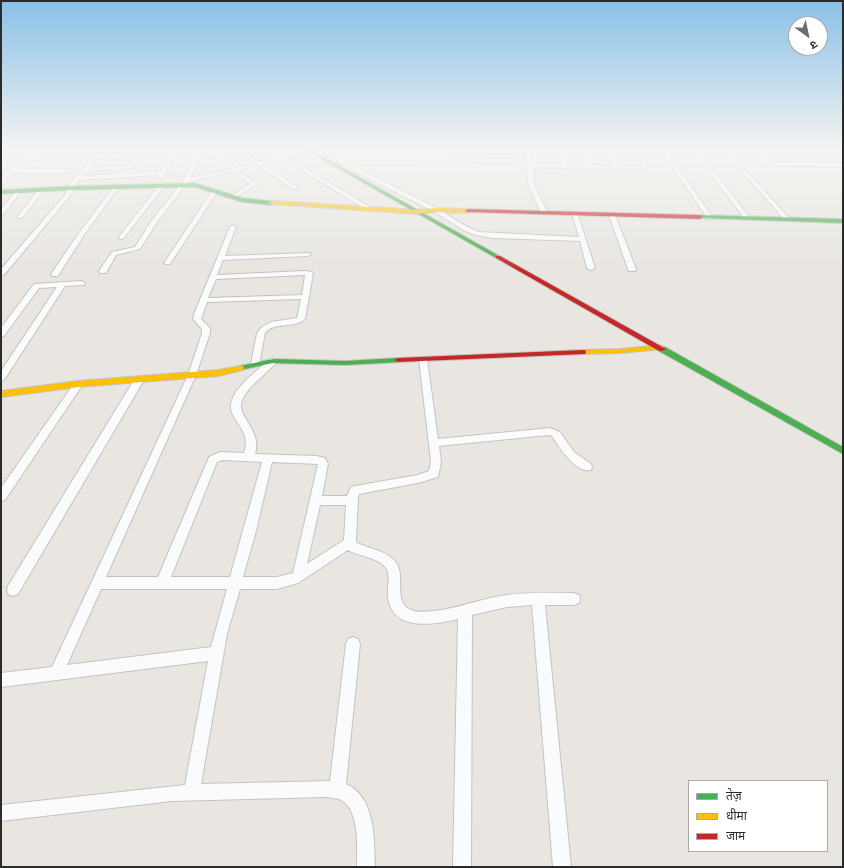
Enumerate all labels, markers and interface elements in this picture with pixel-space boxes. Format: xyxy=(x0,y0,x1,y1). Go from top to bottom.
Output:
north arrow xyxy=(788,16,828,56)
text: उ xyxy=(807,38,821,53)
legend xyxy=(688,780,828,852)
text: तेज़ xyxy=(726,788,742,803)
text: धीमा xyxy=(726,808,747,823)
text: जाम xyxy=(726,828,745,843)

